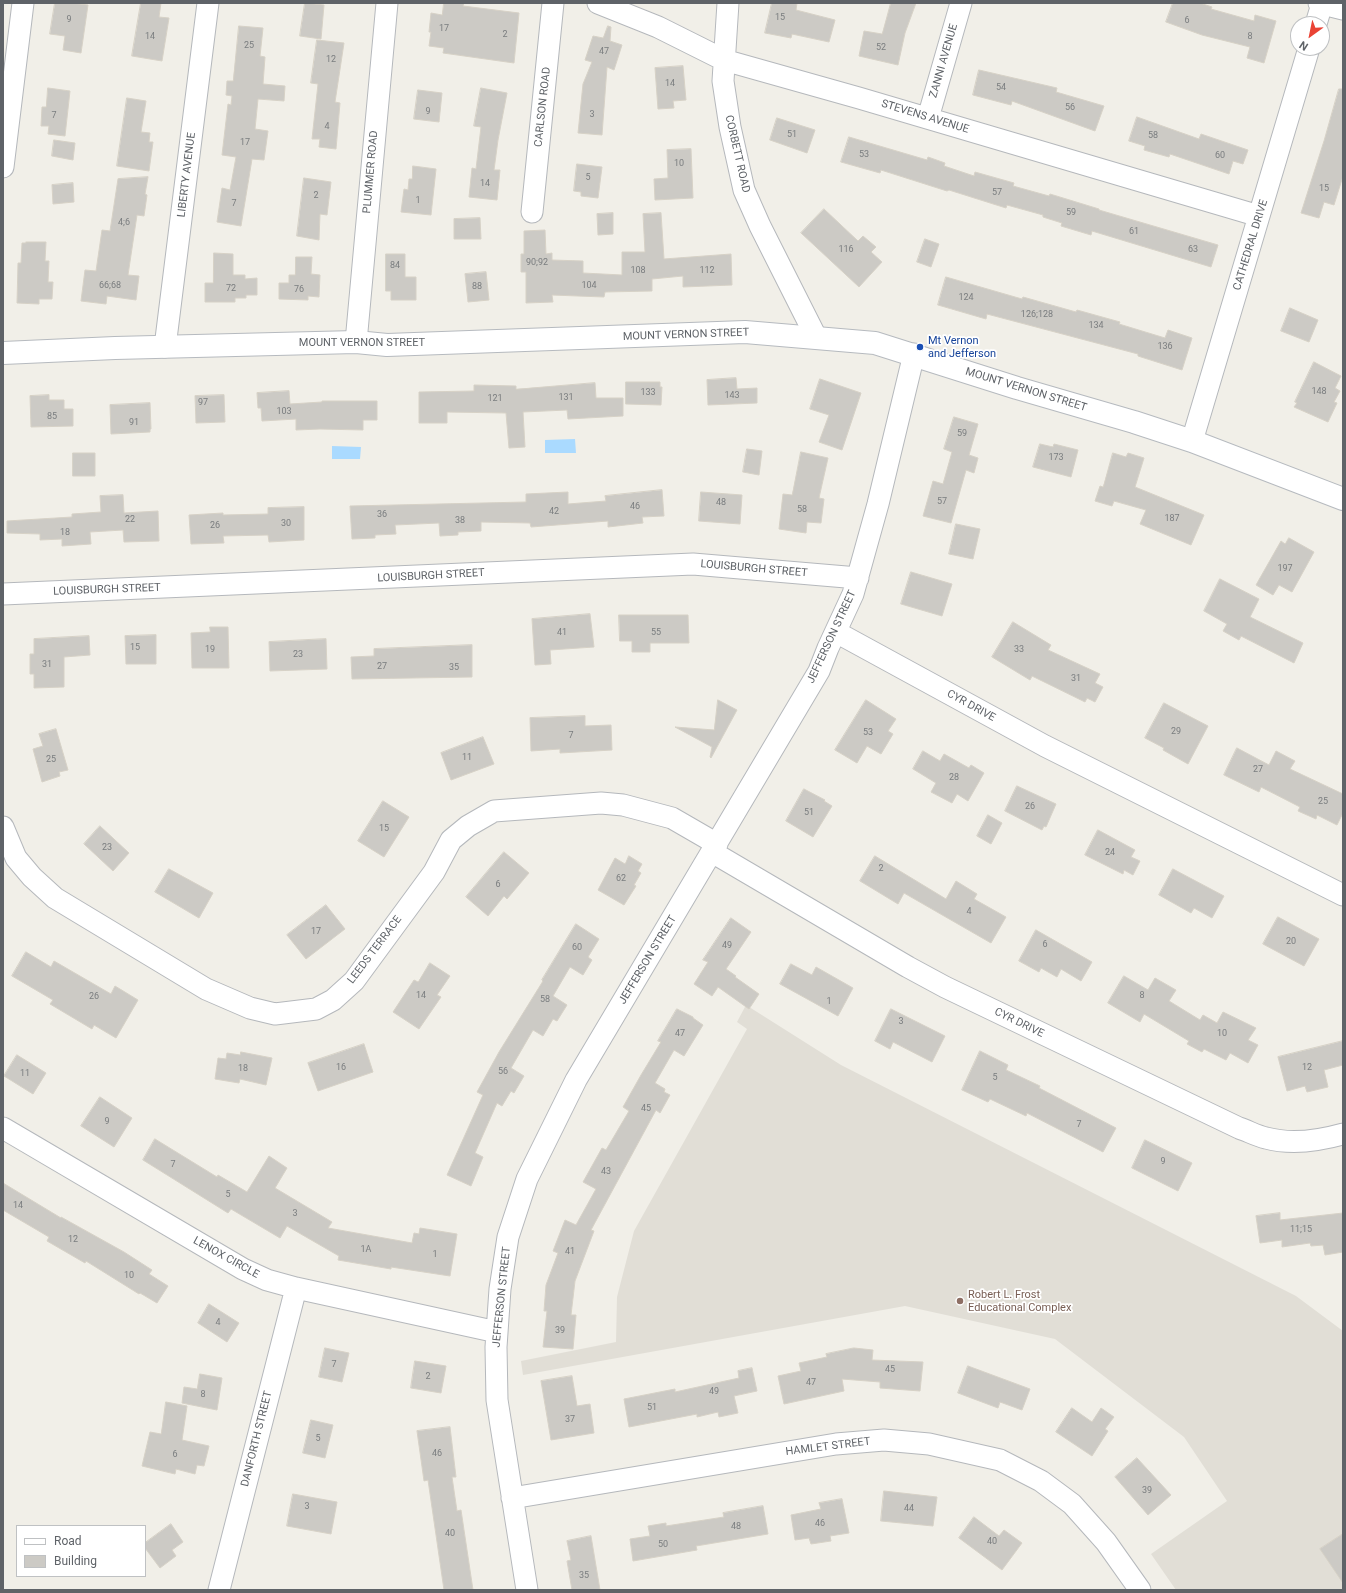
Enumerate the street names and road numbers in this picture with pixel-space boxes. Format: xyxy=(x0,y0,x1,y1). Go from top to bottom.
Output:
street label: ZANNI AVENUE xyxy=(927,22,961,100)
street label: CARLSON ROAD xyxy=(532,66,554,148)
street label: STEVENS AVENUE xyxy=(880,97,970,137)
street label: CORBETT ROAD xyxy=(722,114,752,194)
street label: PLUMMER ROAD xyxy=(361,130,381,214)
street label: LIBERTY AVENUE xyxy=(175,132,199,218)
street label: CATHEDRAL DRIVE xyxy=(1231,198,1271,292)
street label: MOUNT VERNON STREET xyxy=(623,326,749,344)
street label: MOUNT VERNON STREET xyxy=(299,336,425,350)
street label: MOUNT VERNON STREET xyxy=(964,365,1088,415)
street label: LOUISBURGH STREET xyxy=(700,558,808,580)
street label: LOUISBURGH STREET xyxy=(377,567,485,585)
street label: LOUISBURGH STREET xyxy=(53,582,161,598)
street label: JEFFERSON STREET xyxy=(805,588,859,686)
street label: CYR DRIVE xyxy=(944,687,998,725)
street label: LEEDS TERRACE xyxy=(345,913,405,987)
street label: JEFFERSON STREET xyxy=(616,913,680,1007)
street label: CYR DRIVE xyxy=(992,1005,1046,1041)
street label: LENOX CIRCLE xyxy=(191,1234,261,1282)
street label: JEFFERSON STREET xyxy=(490,1246,514,1348)
street label: DANFORTH STREET xyxy=(239,1390,275,1488)
street label: HAMLET STREET xyxy=(785,1435,871,1459)

